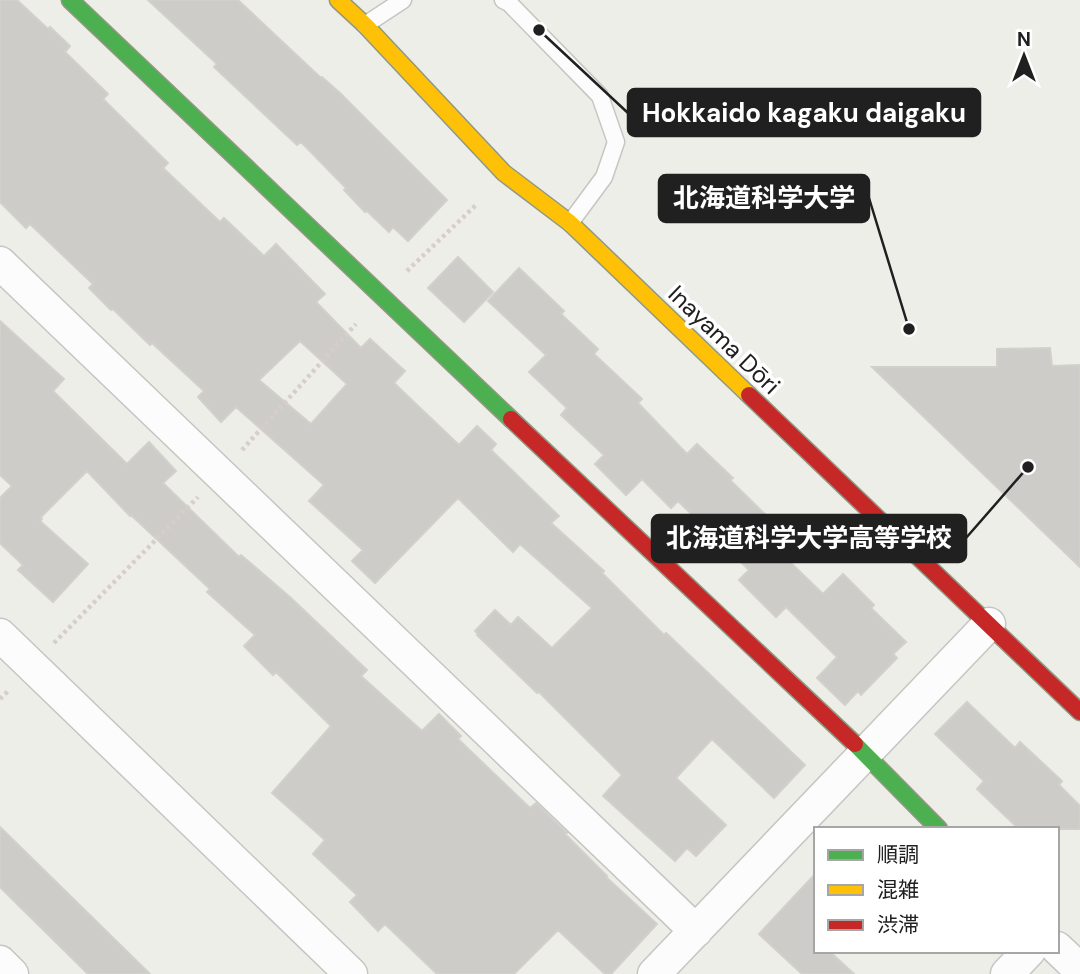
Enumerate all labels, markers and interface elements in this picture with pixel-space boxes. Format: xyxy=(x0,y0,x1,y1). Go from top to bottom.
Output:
north arrow xyxy=(989,21,1059,91)
text: N xyxy=(1017,27,1031,52)
callout: Hokkaido kagaku daigaku xyxy=(628,89,980,136)
text: Hokkaido kagaku daigaku xyxy=(642,96,966,130)
callout: 北海道科学大学 xyxy=(659,175,869,222)
text: 北海道科学大学 xyxy=(673,181,855,215)
street label: Inayama Dōri xyxy=(662,278,787,401)
callout: 北海道科学大学高等学校 xyxy=(652,515,966,562)
text: 北海道科学大学高等学校 xyxy=(666,521,952,555)
legend xyxy=(814,827,1059,953)
text: 順調 xyxy=(877,841,919,869)
text: 混雑 xyxy=(877,876,919,904)
text: 渋滞 xyxy=(877,911,919,939)

